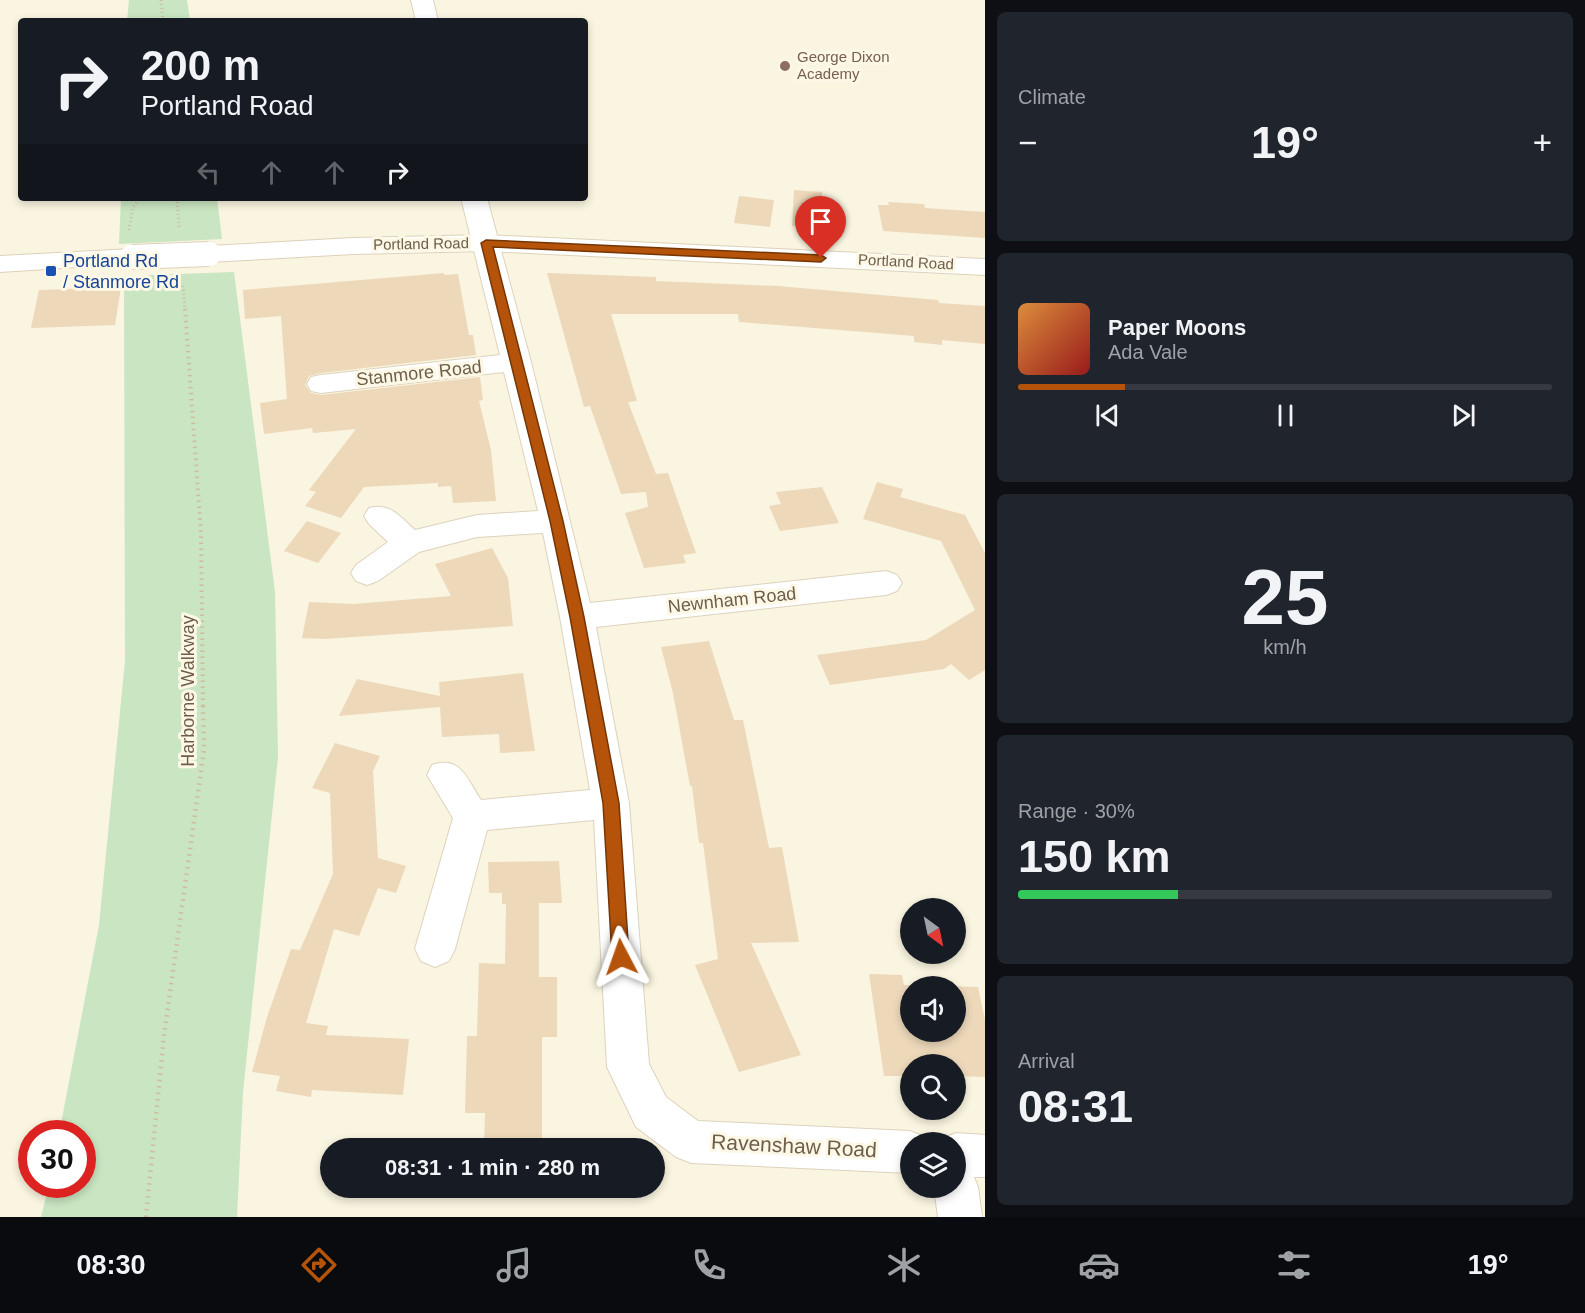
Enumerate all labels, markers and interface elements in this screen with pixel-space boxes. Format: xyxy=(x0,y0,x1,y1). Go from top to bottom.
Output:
icon: right xyxy=(42,42,120,120)
text: 200 m xyxy=(141,42,260,89)
place label: George Dixon Academy xyxy=(797,48,890,82)
marker: George Dixon Academy xyxy=(778,59,792,73)
text: Climate xyxy=(1018,86,1086,108)
text: Portland Road xyxy=(141,91,314,121)
text: 19° xyxy=(1251,117,1319,168)
text: − xyxy=(1018,124,1037,161)
text: + xyxy=(1533,124,1552,161)
icon: left xyxy=(192,156,225,189)
icon: ahead xyxy=(255,156,288,189)
icon: ahead xyxy=(318,156,351,189)
icon: right xyxy=(381,156,414,189)
pin xyxy=(795,196,846,258)
icon: arrive xyxy=(804,205,837,238)
street label: Portland Road xyxy=(373,234,469,253)
place label: Portland Rd / Stanmore Rd xyxy=(63,251,179,292)
street label: Portland Road xyxy=(858,251,954,272)
marker: Portland Rd / Stanmore Rd xyxy=(44,264,58,278)
text: Paper Moons xyxy=(1108,315,1246,340)
text: Ada Vale xyxy=(1108,341,1188,363)
street label: Stanmore Road xyxy=(355,356,483,390)
icon: previous xyxy=(1091,399,1124,432)
icon: pause xyxy=(1269,399,1302,432)
icon: next xyxy=(1447,399,1480,432)
text: 25 xyxy=(1242,553,1328,641)
street label: Newnham Road xyxy=(667,583,797,617)
street label: Harborne Walkway xyxy=(178,615,198,767)
text: km/h xyxy=(1263,636,1307,658)
text: Range · 30% xyxy=(1018,800,1135,822)
text: 150 km xyxy=(1018,831,1171,882)
north arrow xyxy=(900,898,966,964)
map controls xyxy=(900,898,966,1198)
position arrow xyxy=(589,925,653,989)
button: sound xyxy=(900,976,966,1042)
text: Arrival xyxy=(1018,1050,1075,1072)
button: search xyxy=(900,1054,966,1120)
text: 08:31 xyxy=(1018,1081,1133,1132)
speed limit sign: 30 xyxy=(18,1120,96,1198)
street label: Ravenshaw Road xyxy=(711,1130,877,1161)
button: layers xyxy=(900,1132,966,1198)
text: 08:31 · 1 min · 280 m xyxy=(385,1155,600,1180)
icon: directions xyxy=(298,1244,340,1286)
icon: music xyxy=(493,1244,535,1286)
icon: phone xyxy=(688,1244,730,1286)
icon: climate xyxy=(883,1244,925,1286)
icon: car xyxy=(1078,1244,1120,1286)
icon: filters xyxy=(1273,1244,1315,1286)
text: 08:30 xyxy=(76,1250,146,1280)
text: 19° xyxy=(1468,1250,1508,1280)

